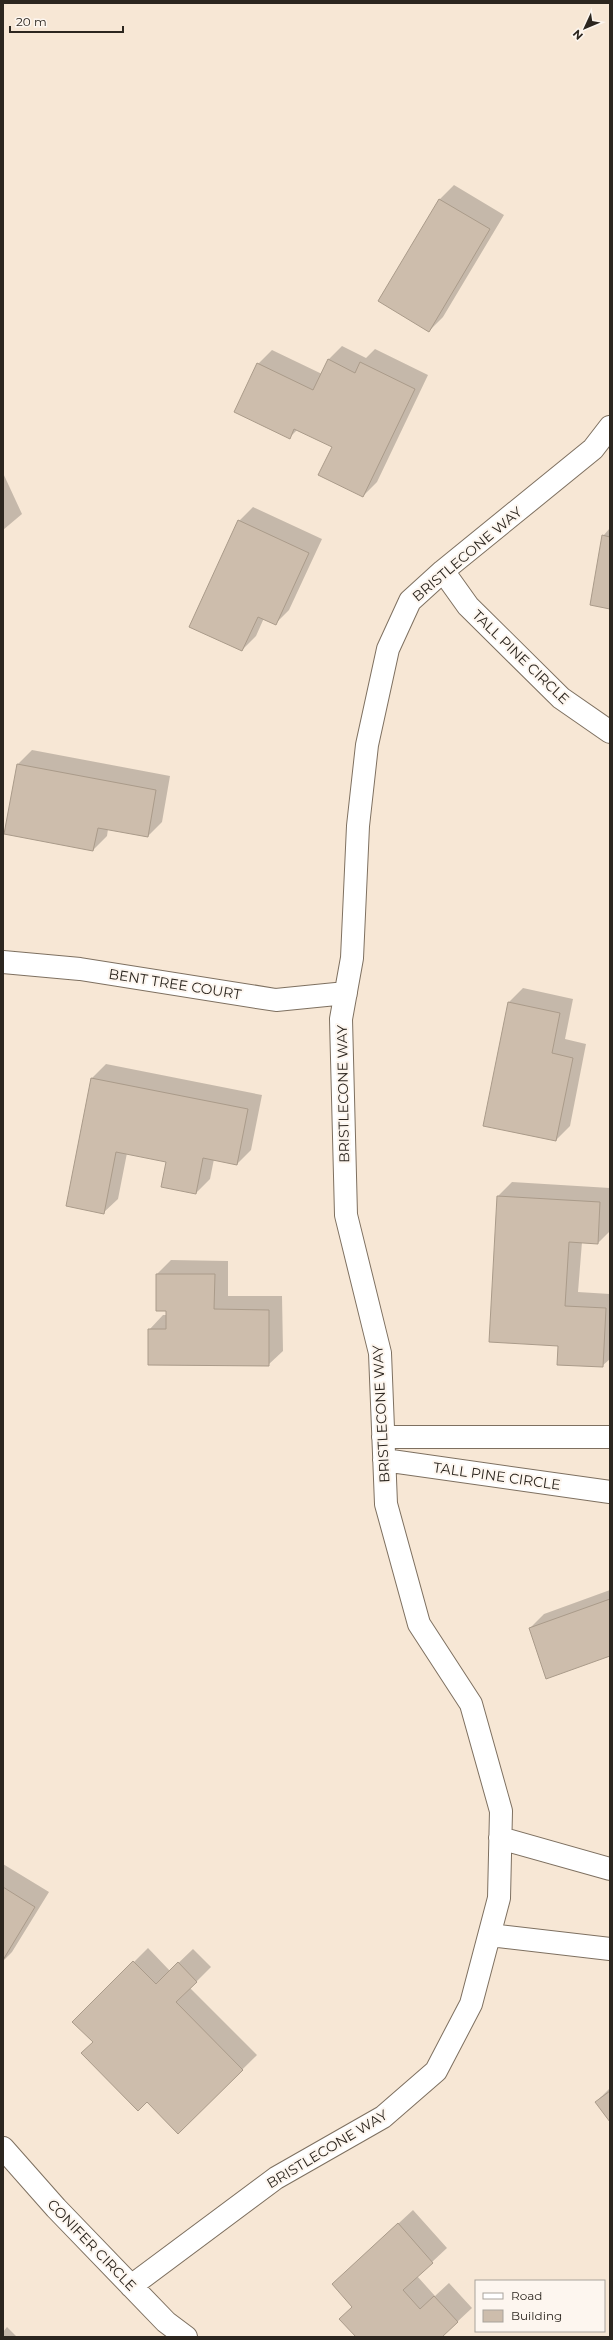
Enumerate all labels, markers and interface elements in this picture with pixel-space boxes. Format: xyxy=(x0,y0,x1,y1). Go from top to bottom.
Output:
scale bar xyxy=(10,8,123,34)
north arrow xyxy=(565,8,605,48)
text: 20 m xyxy=(16,14,47,29)
text: N xyxy=(570,27,586,43)
street label: BRISTLECONE WAY xyxy=(408,503,526,605)
street label: TALL PINE CIRCLE xyxy=(469,606,573,708)
street label: BENT TREE COURT xyxy=(107,965,243,1003)
street label: BRISTLECONE WAY xyxy=(333,1025,353,1163)
street label: BRISTLECONE WAY xyxy=(368,1345,394,1483)
street label: TALL PINE CIRCLE xyxy=(432,1458,562,1494)
street label: BRISTLECONE WAY xyxy=(263,2106,391,2192)
street label: CONIFER CIRCLE xyxy=(44,2195,140,2295)
legend xyxy=(475,2280,605,2332)
text: Road xyxy=(511,2288,542,2303)
text: Building xyxy=(511,2308,562,2323)

